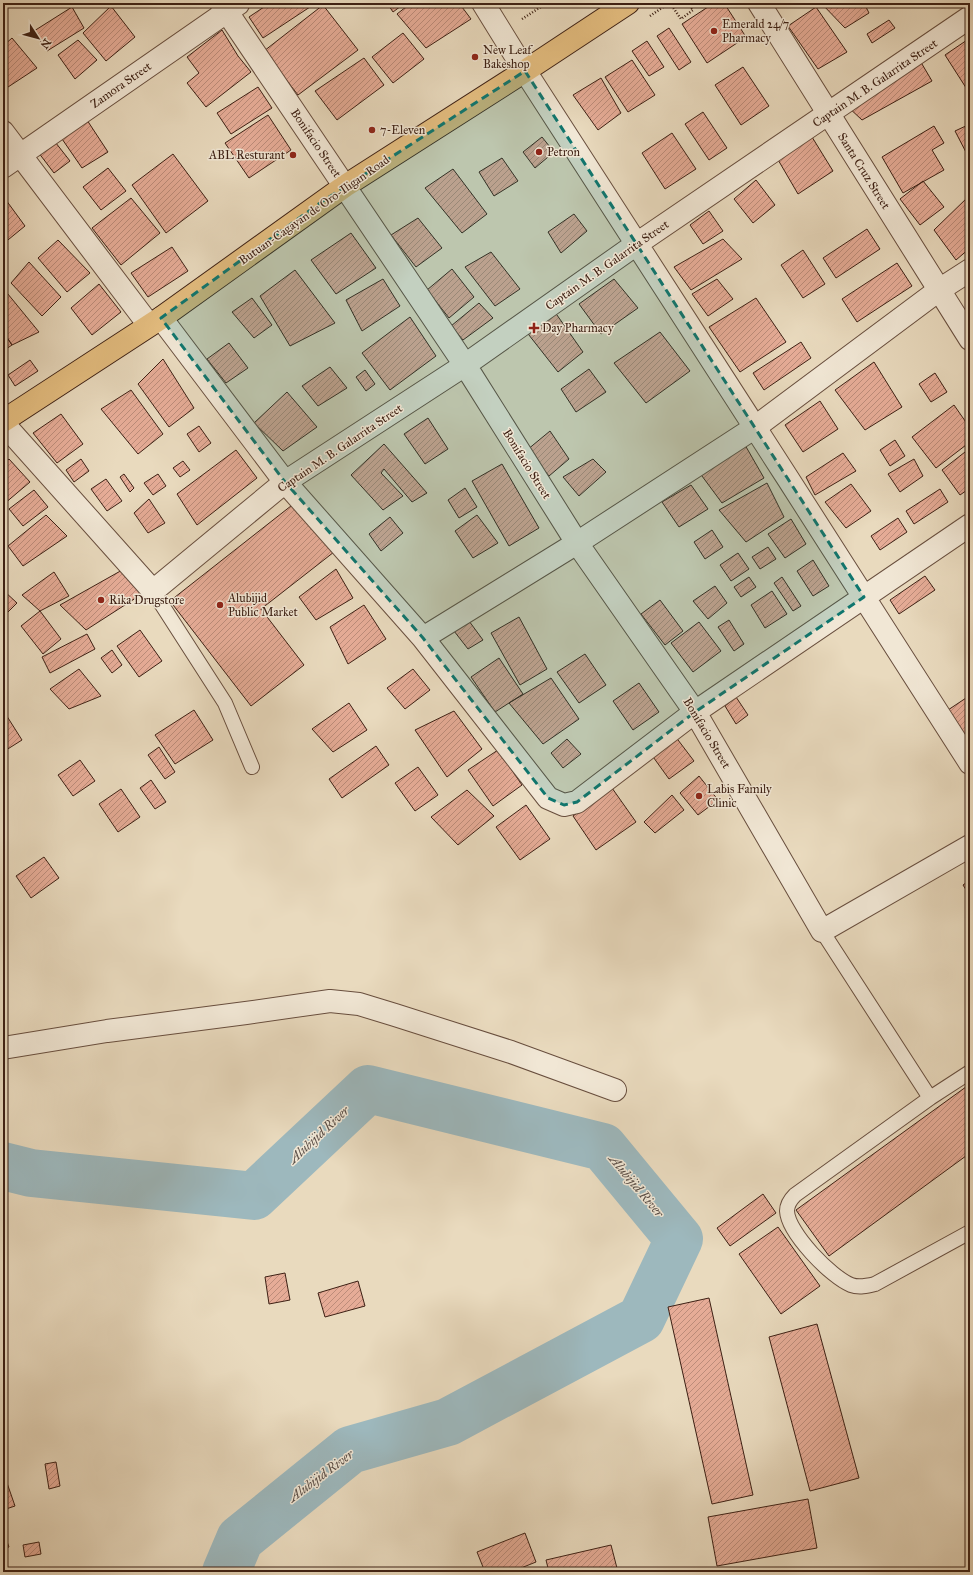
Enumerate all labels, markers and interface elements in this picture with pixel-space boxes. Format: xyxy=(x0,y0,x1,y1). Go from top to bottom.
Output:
place label: Emerald 24/7 Pharmacy xyxy=(722,17,789,45)
north arrow xyxy=(18,18,58,58)
marker: Emerald 24/7 Pharmacy xyxy=(709,26,719,36)
text: N xyxy=(37,36,54,52)
street label: Captain M. B. Galarrita Street xyxy=(810,36,941,130)
place label: New Leaf Bakeshop xyxy=(483,43,533,71)
marker: New Leaf Bakeshop xyxy=(470,52,480,62)
street label: Zamora Street xyxy=(88,59,155,111)
street label: Bonifacio Street xyxy=(288,106,345,181)
place label: 7-Eleven xyxy=(380,123,426,137)
marker: 7-Eleven xyxy=(367,125,377,135)
street label: Santa Cruz Street xyxy=(835,130,893,212)
place label: Petron xyxy=(547,145,580,159)
marker: Petron xyxy=(534,147,544,157)
place label: ABL Resturant xyxy=(208,148,286,162)
marker: ABL Resturant xyxy=(288,150,298,160)
street label: Butuan-Cagayan de Oro-Iligan Road xyxy=(236,153,392,268)
street label: Captain M. B. Galarrita Street xyxy=(543,217,672,313)
place label: Day Pharmacy xyxy=(542,321,614,335)
marker: Day Pharmacy xyxy=(529,323,539,333)
street label: Captain M. B. Galarrita Street xyxy=(275,401,406,495)
street label: Bonifacio Street xyxy=(500,426,554,502)
place label: Alubijid Public Market xyxy=(227,591,298,619)
place label: Rika Drugstore xyxy=(109,593,184,608)
marker: Rika Drugstore xyxy=(96,595,106,605)
marker: Alubijid Public Market xyxy=(215,600,225,610)
street label: Bonifacio Street xyxy=(680,695,734,771)
place label: Labis Family Clinic xyxy=(707,782,772,810)
marker: Labis Family Clinic xyxy=(694,791,704,801)
water label: Alubijid River xyxy=(284,1102,353,1169)
water label: Alubijid River xyxy=(604,1150,667,1221)
water label: Alubijid River xyxy=(284,1446,357,1507)

